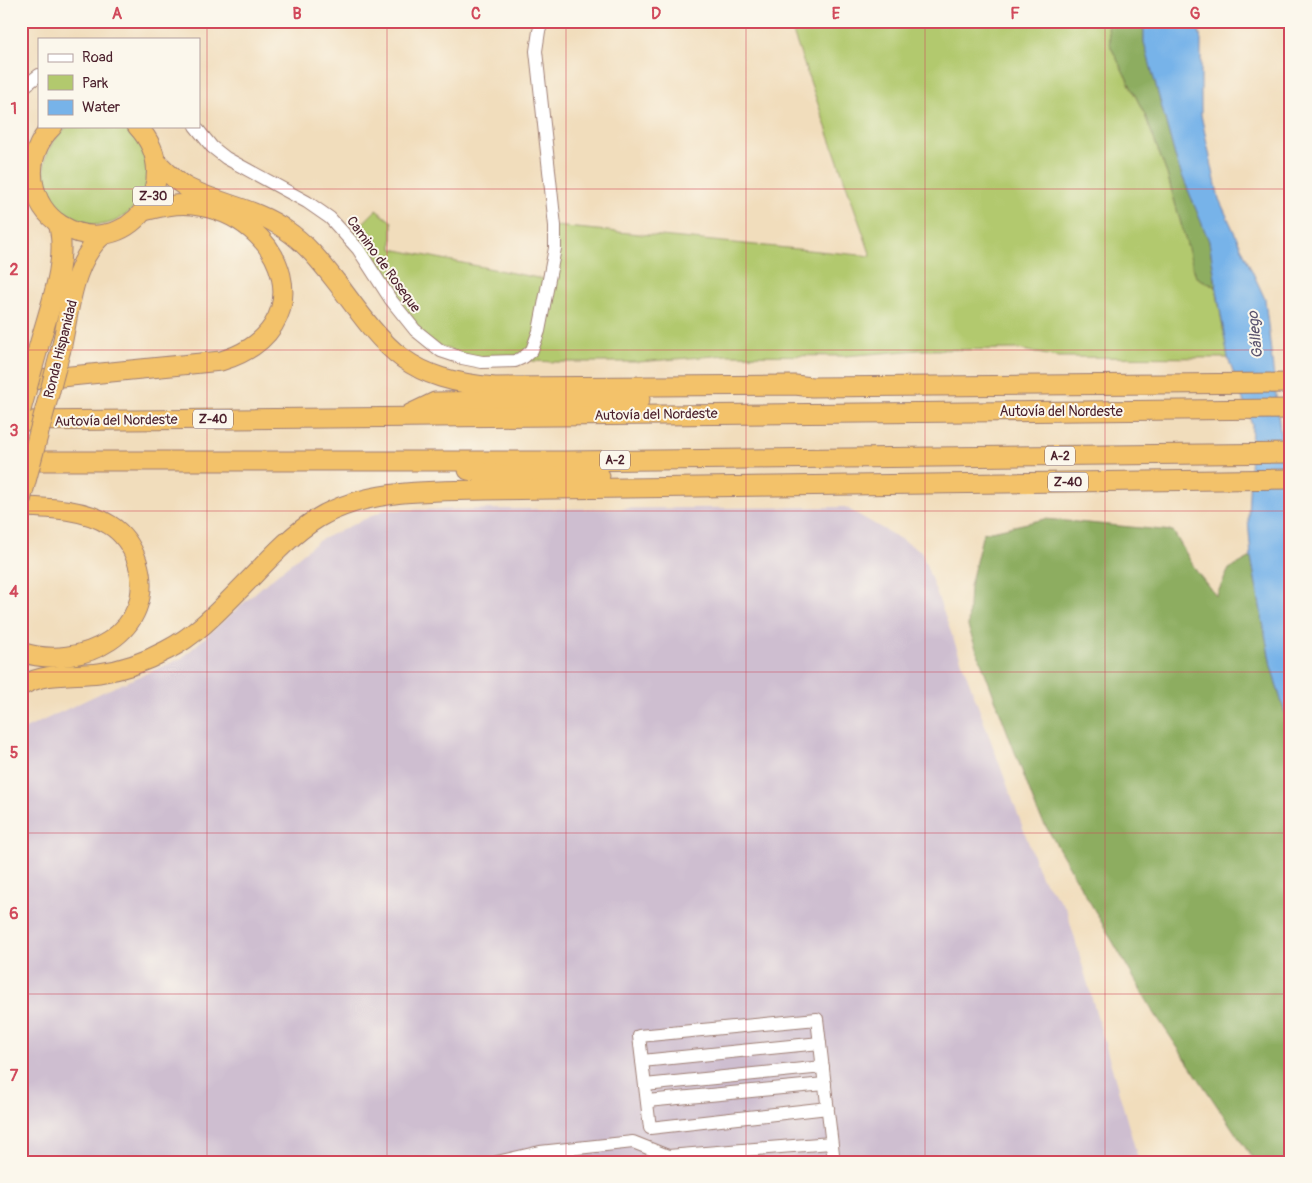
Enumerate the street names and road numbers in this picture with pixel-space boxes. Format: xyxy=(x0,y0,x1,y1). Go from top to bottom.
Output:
road number: Z-30 xyxy=(133,187,173,206)
street label: Camino de Roseque xyxy=(343,213,424,316)
street label: Ronda Hispanidad xyxy=(40,298,81,400)
street label: Autovía del Nordeste xyxy=(999,403,1123,420)
street label: Autovía del Nordeste xyxy=(594,405,718,424)
road number: Z-40 xyxy=(193,409,233,428)
street label: Autovía del Nordeste xyxy=(54,411,178,430)
road number: A-2 xyxy=(1045,446,1075,466)
road number: A-2 xyxy=(600,450,630,470)
road number: Z-40 xyxy=(1048,472,1088,492)

